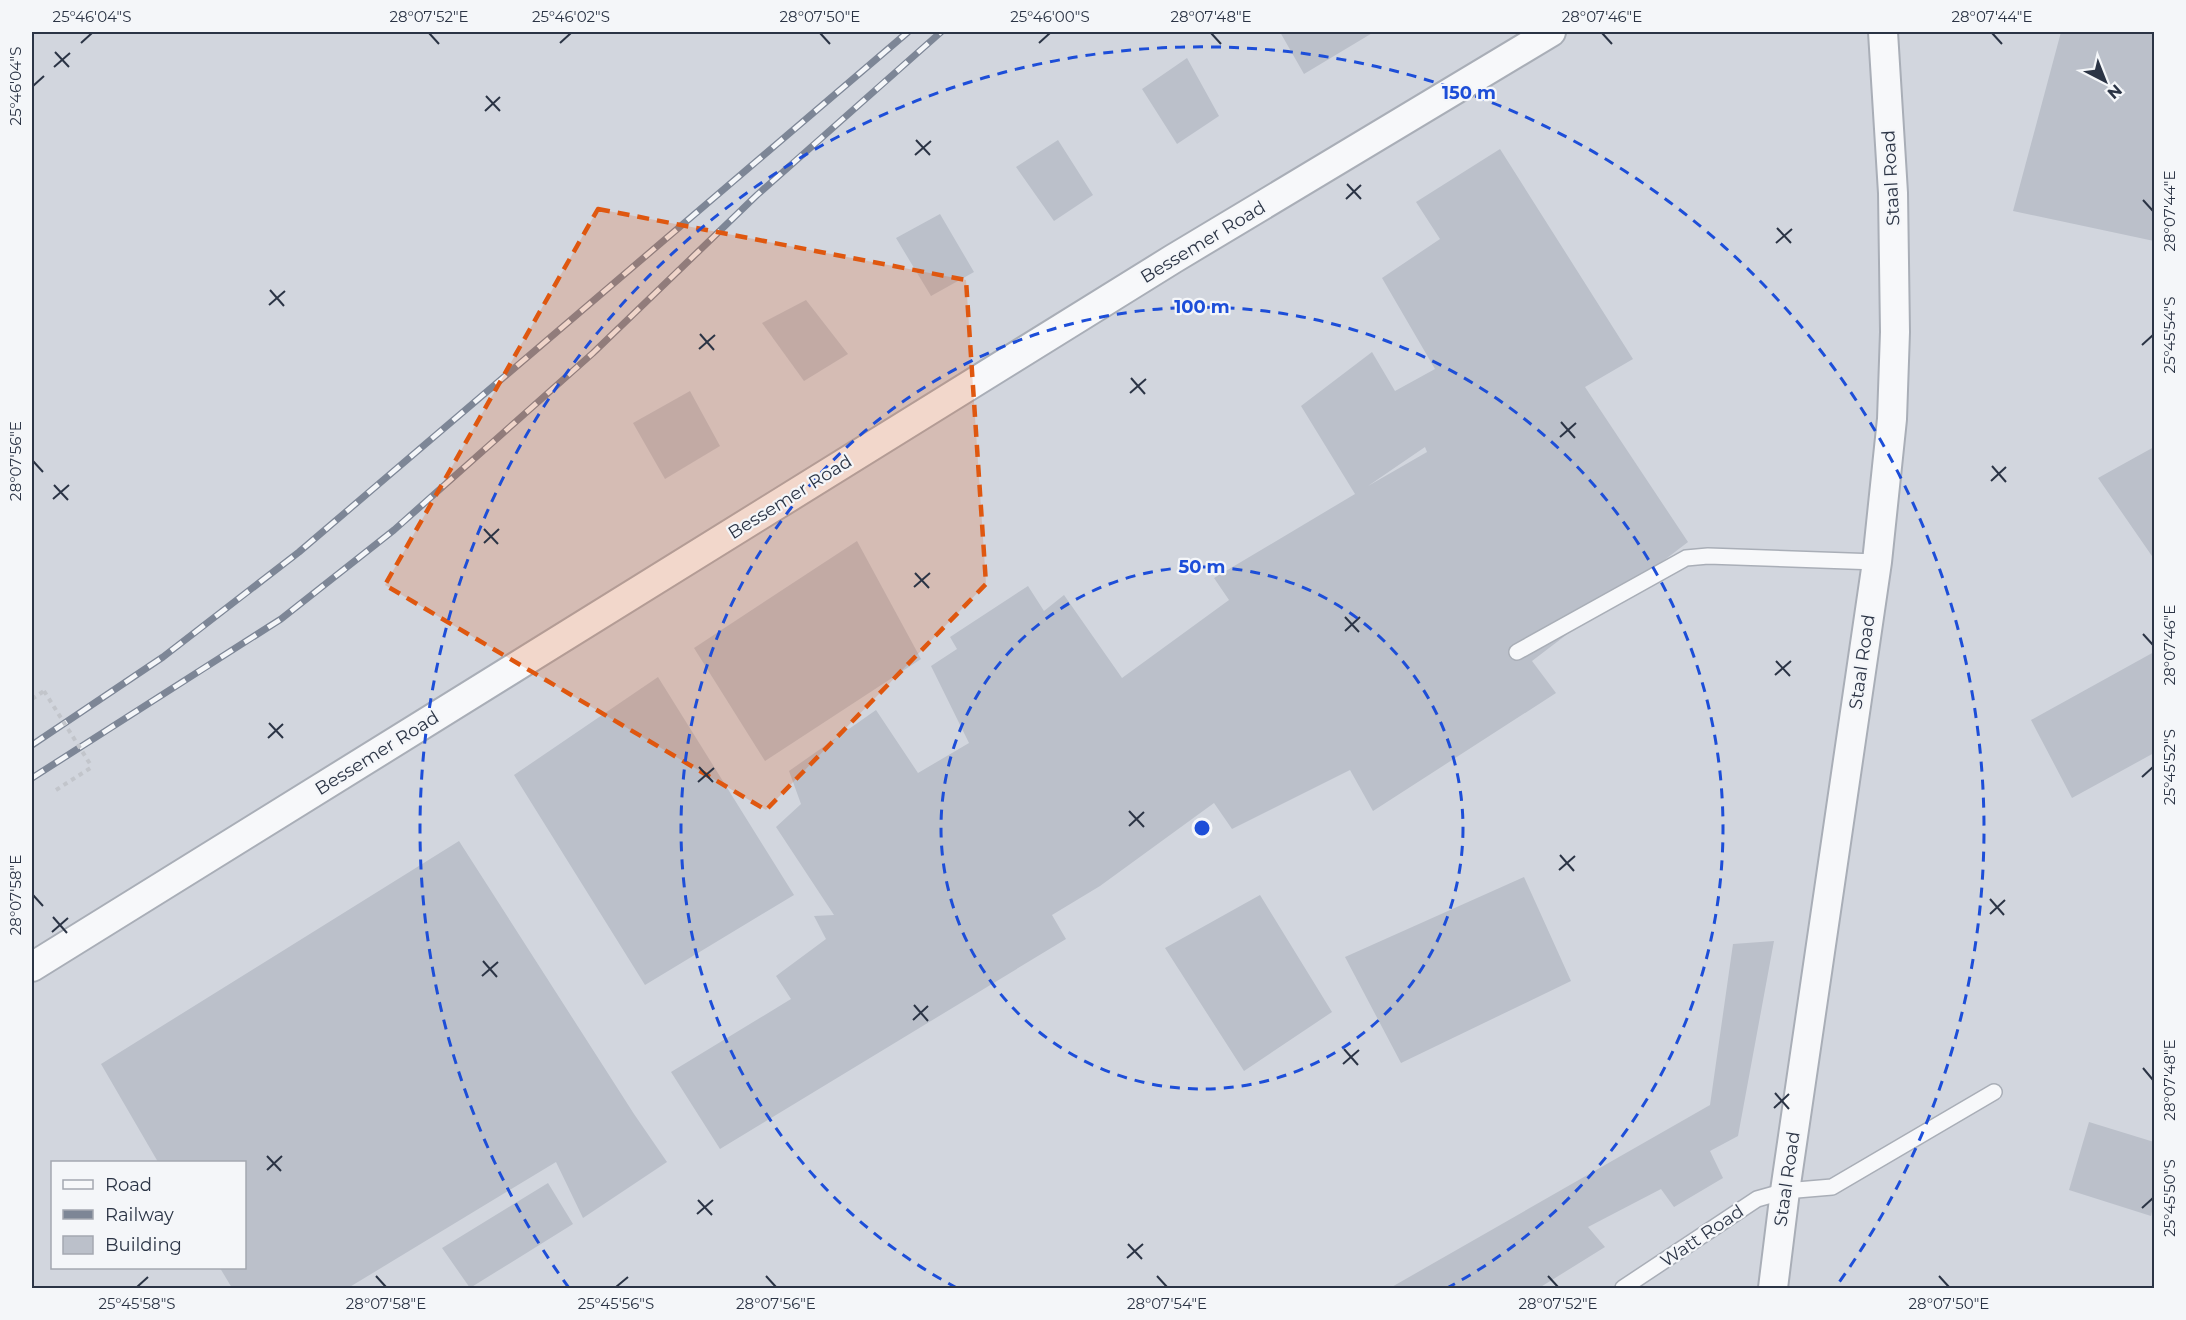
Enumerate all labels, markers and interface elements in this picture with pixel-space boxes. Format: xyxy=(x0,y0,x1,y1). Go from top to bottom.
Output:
text: 25°46'04"S xyxy=(53,7,131,26)
text: 28°07'52"E xyxy=(389,7,469,26)
text: 25°46'02"S xyxy=(532,7,610,26)
text: 28°07'50"E xyxy=(780,7,860,26)
text: 25°46'00"S xyxy=(1010,7,1090,26)
text: 28°07'48"E xyxy=(1170,7,1252,26)
text: 28°07'46"E xyxy=(1562,7,1642,26)
text: 28°07'44"E xyxy=(1952,7,2032,26)
text: 25°46'04"S xyxy=(6,47,25,125)
north arrow xyxy=(2075,51,2135,111)
text: N xyxy=(2104,80,2126,103)
text: 150 m xyxy=(1442,82,1496,104)
street label: Staal Road xyxy=(1878,130,1904,226)
text: 28°07'44"E xyxy=(2160,171,2179,251)
street label: Bessemer Road xyxy=(1137,196,1269,288)
text: 100 m xyxy=(1174,296,1230,318)
text: 25°45'54"S xyxy=(2160,297,2179,373)
text: 28°07'56"E xyxy=(6,421,25,501)
street label: Bessemer Road xyxy=(724,450,856,544)
text: 50 m xyxy=(1179,556,1225,578)
text: 28°07'46"E xyxy=(2160,605,2179,685)
street label: Staal Road xyxy=(1844,613,1880,711)
street label: Bessemer Road xyxy=(311,706,443,800)
text: 25°45'52"S xyxy=(2160,729,2179,805)
centre of rings xyxy=(1192,818,1212,838)
text: 28°07'58"E xyxy=(6,855,25,935)
text: 28°07'48"E xyxy=(2160,1039,2179,1121)
street label: Staal Road xyxy=(1769,1130,1805,1228)
text: 25°45'50"S xyxy=(2160,1159,2179,1237)
legend xyxy=(51,1161,246,1269)
text: Road xyxy=(105,1174,152,1196)
street label: Watt Road xyxy=(1656,1200,1748,1272)
text: Railway xyxy=(105,1204,174,1226)
text: Building xyxy=(105,1234,182,1256)
text: 25°45'58"S xyxy=(99,1294,175,1313)
text: 28°07'58"E xyxy=(346,1294,426,1313)
text: 25°45'56"S xyxy=(578,1294,654,1313)
text: 28°07'56"E xyxy=(736,1294,816,1313)
text: 28°07'54"E xyxy=(1127,1294,1207,1313)
text: 28°07'52"E xyxy=(1518,1294,1598,1313)
text: 28°07'50"E xyxy=(1909,1294,1989,1313)

